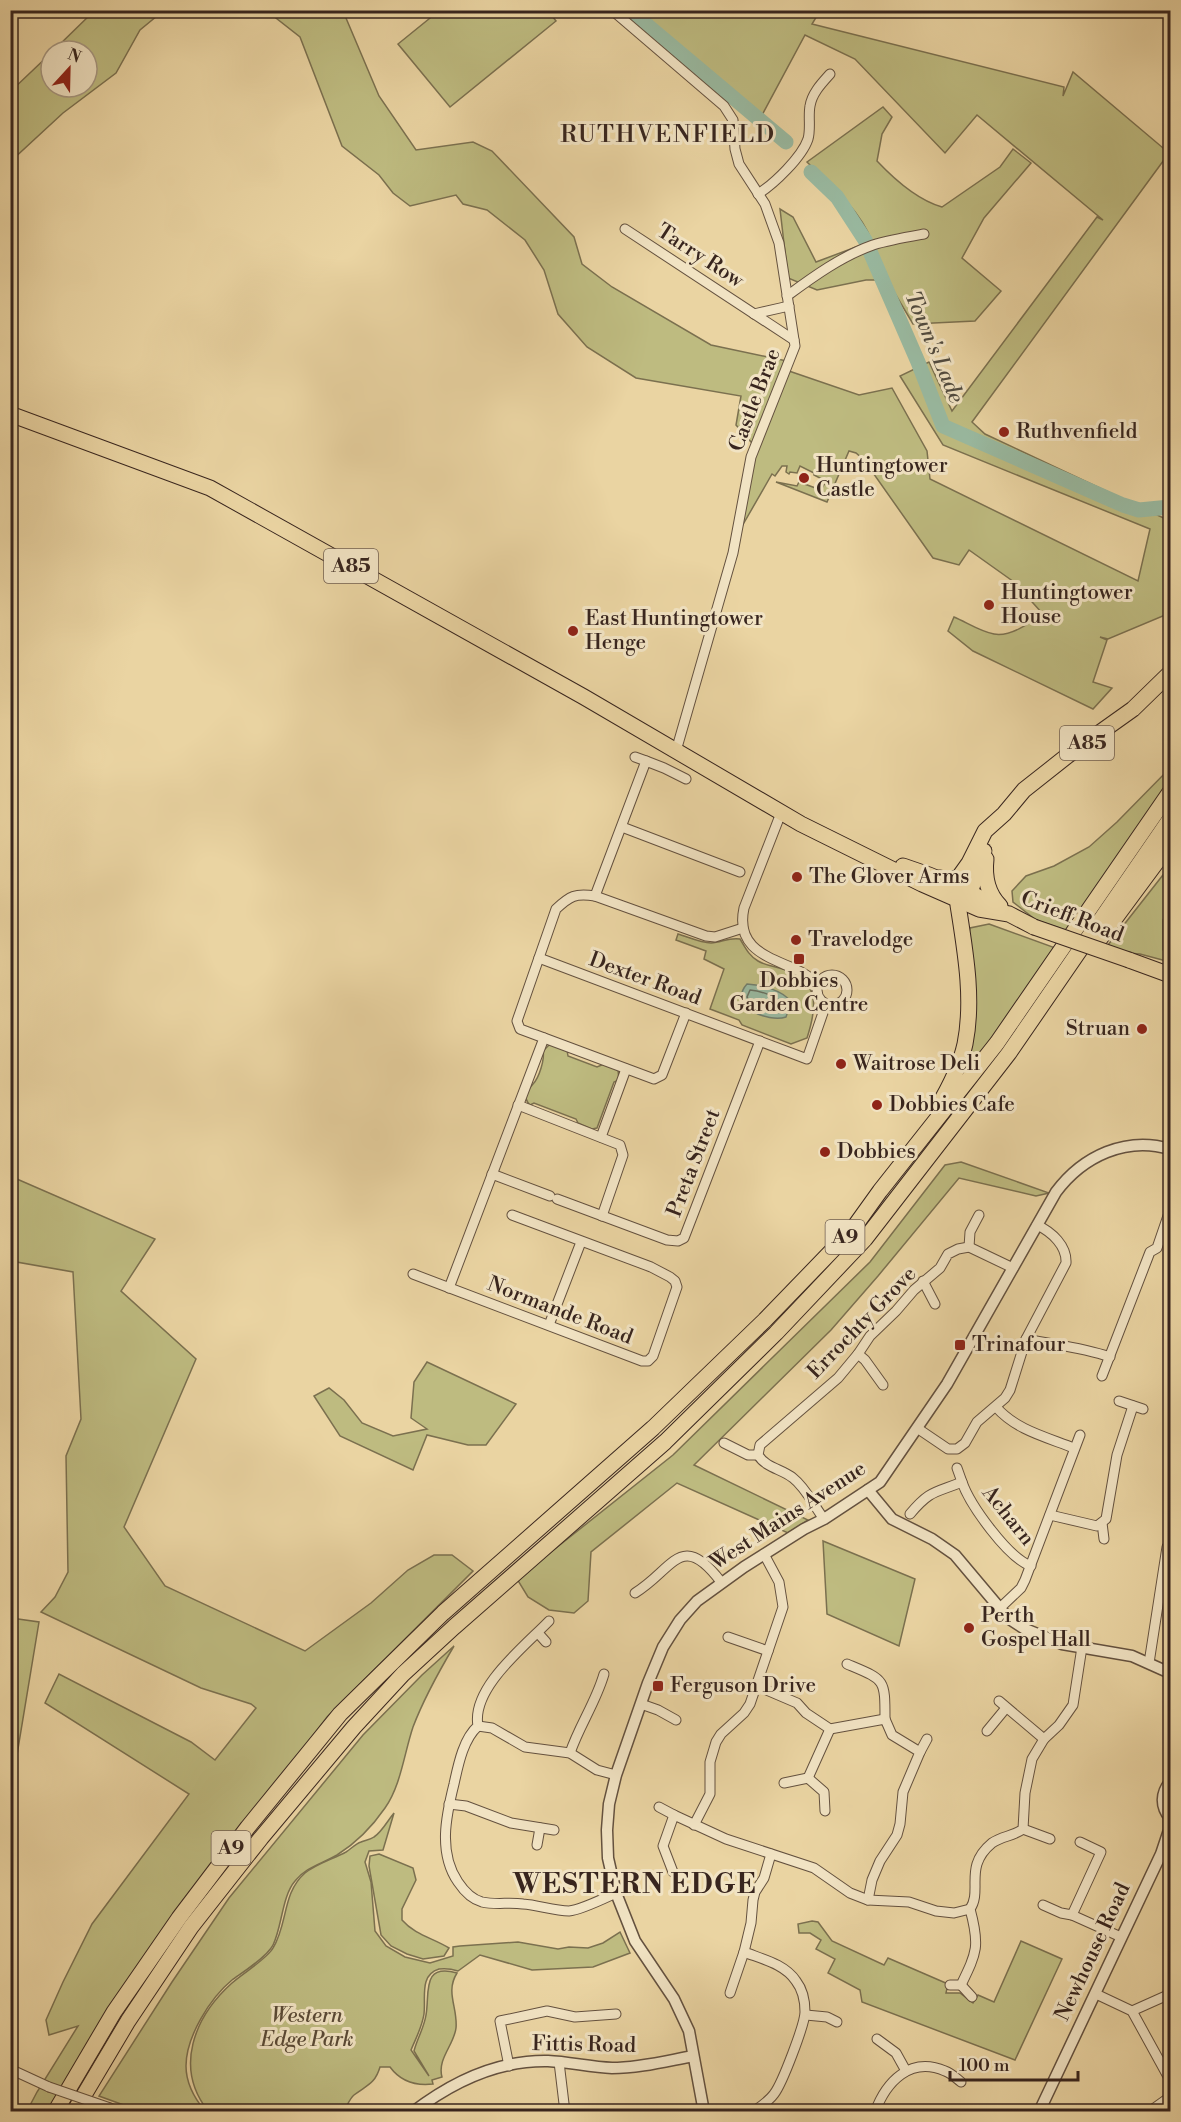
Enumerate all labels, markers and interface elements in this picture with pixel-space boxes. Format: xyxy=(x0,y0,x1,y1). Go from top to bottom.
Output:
north arrow xyxy=(39,39,99,99)
text: N xyxy=(65,44,84,68)
district label: RUTHVENFIELD xyxy=(560,120,776,150)
street label: Tarry Row xyxy=(652,218,749,294)
water label: Town's Lade xyxy=(898,287,970,407)
street label: Castle Brae xyxy=(723,345,787,455)
place label: Ruthvenfield xyxy=(1016,419,1137,445)
marker: Ruthvenfield xyxy=(997,425,1011,439)
place label: Huntingtower Castle xyxy=(816,453,948,503)
marker: Huntingtower Castle xyxy=(797,471,811,485)
road number: A85 xyxy=(324,549,378,583)
place label: Huntingtower House xyxy=(1001,580,1133,630)
marker: Huntingtower House xyxy=(982,598,996,612)
place label: East Huntingtower Henge xyxy=(585,606,763,656)
marker: East Huntingtower Henge xyxy=(566,624,580,638)
road number: A85 xyxy=(1060,726,1114,760)
place label: The Glover Arms xyxy=(809,864,970,890)
marker: The Glover Arms xyxy=(790,870,804,884)
street label: Crieff Road xyxy=(1017,886,1127,949)
place label: Travelodge xyxy=(808,927,913,953)
marker: Travelodge xyxy=(789,933,803,947)
street label: Dexter Road xyxy=(585,947,705,1011)
marker: Dobbies Garden Centre xyxy=(792,952,806,966)
place label: Dobbies Garden Centre xyxy=(730,968,868,1018)
place label: Struan xyxy=(1066,1016,1130,1042)
marker: Struan xyxy=(1135,1022,1149,1036)
place label: Waitrose Deli xyxy=(852,1051,980,1077)
marker: Waitrose Deli xyxy=(834,1057,848,1071)
place label: Dobbies Cafe xyxy=(889,1092,1015,1118)
marker: Dobbies Cafe xyxy=(870,1098,884,1112)
street label: Preta Street xyxy=(662,1105,727,1221)
place label: Dobbies xyxy=(837,1139,916,1165)
marker: Dobbies xyxy=(818,1145,832,1159)
road number: A9 xyxy=(826,1220,864,1254)
street label: Errochty Grove xyxy=(802,1261,922,1385)
street label: Normande Road xyxy=(484,1271,636,1351)
place label: Trinafour xyxy=(972,1332,1065,1358)
marker: Trinafour xyxy=(953,1338,967,1352)
street label: West Mains Avenue xyxy=(704,1456,871,1577)
street label: Acharn xyxy=(975,1480,1040,1551)
place label: Perth Gospel Hall xyxy=(981,1603,1091,1653)
marker: Perth Gospel Hall xyxy=(962,1621,976,1635)
place label: Ferguson Drive xyxy=(670,1673,816,1699)
marker: Ferguson Drive xyxy=(651,1679,665,1693)
road number: A9 xyxy=(212,1831,250,1865)
district label: WESTERN EDGE xyxy=(512,1868,757,1902)
street label: Newhouse Road xyxy=(1050,1879,1136,2025)
park label: Western Edge Park xyxy=(259,2003,354,2053)
street label: Fittis Road xyxy=(532,2031,636,2059)
scale bar xyxy=(950,2044,1078,2082)
text: 100 m xyxy=(959,2054,1010,2077)

